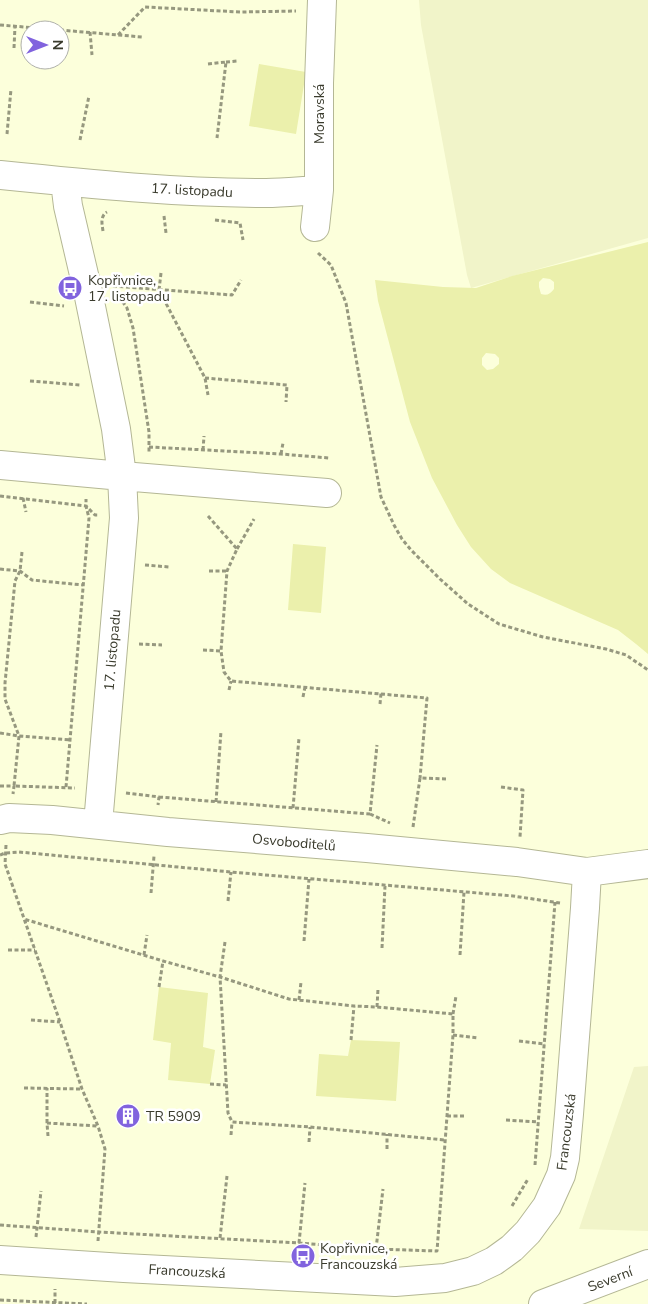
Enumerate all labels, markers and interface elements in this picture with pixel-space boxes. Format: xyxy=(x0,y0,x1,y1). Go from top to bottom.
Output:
north arrow xyxy=(20,20,70,70)
text: N xyxy=(48,40,67,50)
street label: Moravská xyxy=(310,84,329,144)
street label: 17. listopadu xyxy=(151,179,233,202)
place label: Kopřivnice, 17. listopadu xyxy=(88,271,170,306)
bus stop icon: Kopřivnice, 17. listopadu xyxy=(57,275,83,301)
street label: 17. listopadu xyxy=(99,608,126,692)
street label: Osvoboditelů xyxy=(251,829,337,856)
street label: Francouzská xyxy=(552,1093,581,1172)
building icon: TR 5909 xyxy=(115,1103,141,1129)
place label: TR 5909 xyxy=(146,1107,201,1126)
place label: Kopřivnice, Francouzská xyxy=(320,1239,397,1274)
bus stop icon: Kopřivnice, Francouzská xyxy=(290,1243,316,1269)
street label: Francouzská xyxy=(148,1260,226,1283)
street label: Severní xyxy=(585,1262,636,1297)

